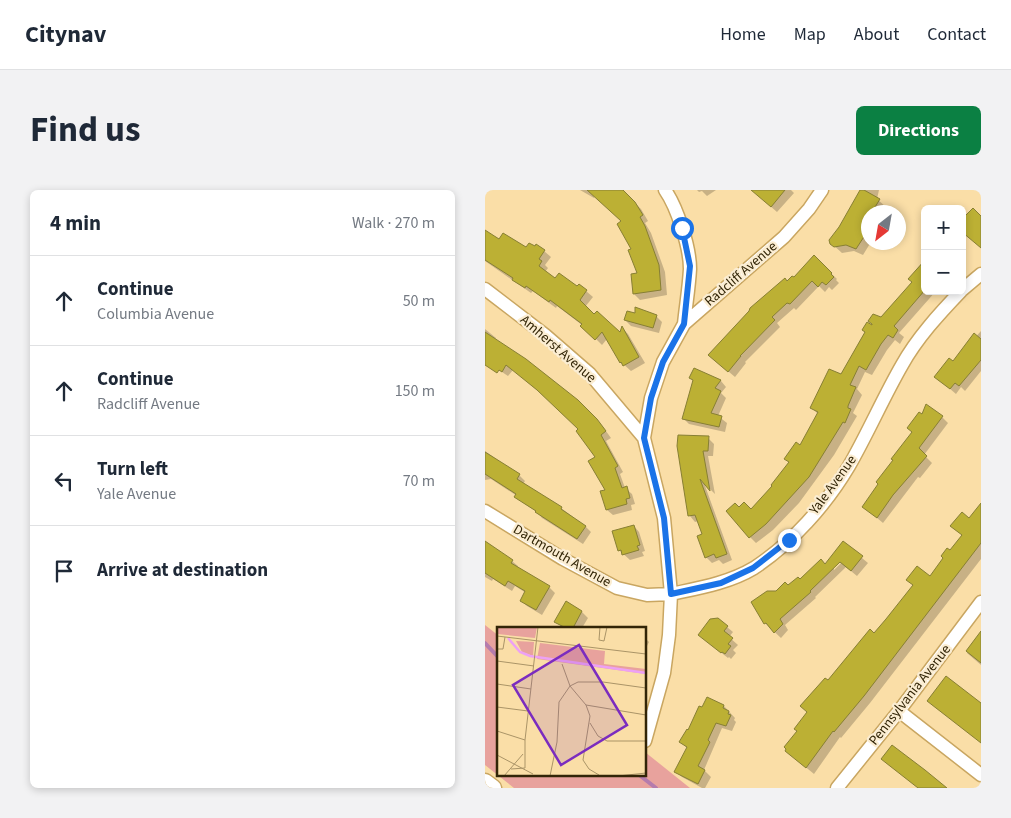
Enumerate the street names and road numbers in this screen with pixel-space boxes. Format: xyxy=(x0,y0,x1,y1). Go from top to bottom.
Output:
street label: Radcliff Avenue xyxy=(700,237,782,311)
street label: Amherst Avenue xyxy=(516,310,600,388)
street label: Yale Avenue xyxy=(804,451,861,520)
street label: Dartmouth Avenue xyxy=(509,520,615,592)
street label: Pennsylvania Avenue xyxy=(864,640,956,750)

